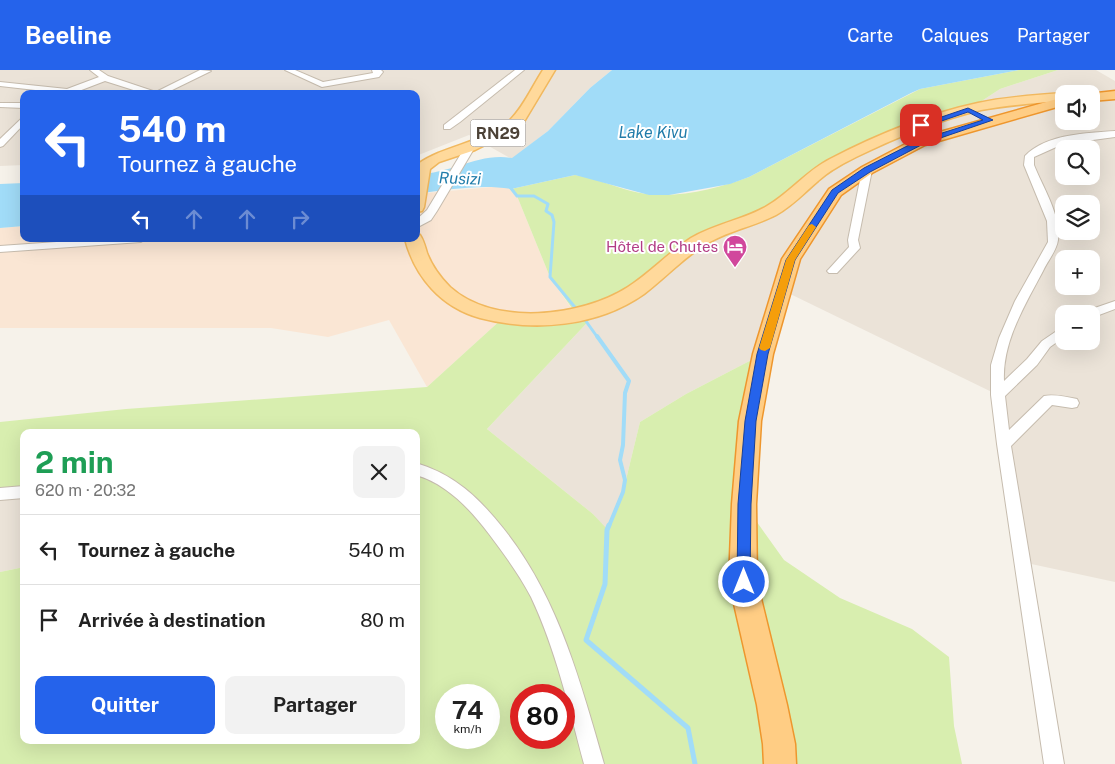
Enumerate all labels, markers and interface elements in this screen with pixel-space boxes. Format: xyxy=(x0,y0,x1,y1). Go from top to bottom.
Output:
text: Beeline xyxy=(25,21,112,49)
text: Carte xyxy=(847,25,893,46)
text: Calques xyxy=(921,25,989,46)
text: Partager xyxy=(1017,25,1090,46)
map controls xyxy=(1055,85,1100,350)
button: sound xyxy=(1055,85,1100,130)
pin xyxy=(900,104,942,146)
text: 540 m xyxy=(118,109,226,150)
icon: left xyxy=(35,110,100,175)
icon: arrive xyxy=(907,111,935,139)
road number: RN29 xyxy=(470,119,526,146)
water label: Lake Kivu xyxy=(618,123,688,142)
button: search xyxy=(1055,140,1100,185)
text: Tournez à gauche xyxy=(118,151,297,177)
water label: Rusizi xyxy=(438,168,482,189)
button: layers xyxy=(1055,195,1100,240)
icon: left xyxy=(127,205,155,233)
icon: ahead xyxy=(180,205,208,233)
icon: ahead xyxy=(233,205,261,233)
icon: right xyxy=(286,205,314,233)
hotel icon: Hôtel de Chutes xyxy=(722,234,748,268)
place label: Hôtel de Chutes xyxy=(606,238,718,255)
button: + xyxy=(1055,250,1100,295)
button: − xyxy=(1055,305,1100,350)
text: 2 min xyxy=(35,444,114,480)
button: close xyxy=(353,446,405,498)
text: 620 m · 20:32 xyxy=(35,481,136,500)
icon: left xyxy=(35,536,63,564)
text: Tournez à gauche xyxy=(78,539,235,561)
text: 540 m xyxy=(348,539,405,561)
position arrow xyxy=(717,555,769,607)
icon: arrive xyxy=(35,606,63,634)
text: Arrivée à destination xyxy=(78,609,266,631)
text: 80 m xyxy=(360,609,405,631)
button: Quitter xyxy=(35,676,215,734)
button: Partager xyxy=(225,676,405,734)
speed limit sign: 80 xyxy=(510,684,575,749)
text: 74 xyxy=(452,695,483,725)
text: km/h xyxy=(453,722,482,736)

